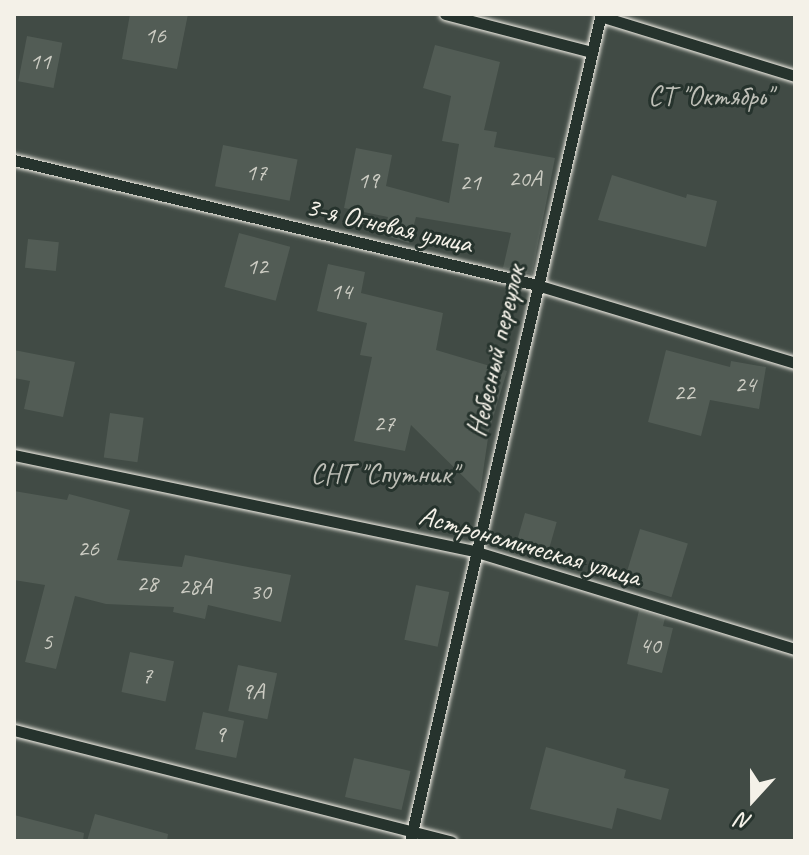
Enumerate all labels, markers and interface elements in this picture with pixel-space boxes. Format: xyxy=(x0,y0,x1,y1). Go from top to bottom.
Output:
house number: 16 xyxy=(144,22,166,50)
house number: 11 xyxy=(29,48,51,76)
park label: СТ "Октябрь" xyxy=(648,79,772,113)
house number: 17 xyxy=(245,159,267,187)
house number: 20А xyxy=(508,165,542,193)
house number: 19 xyxy=(357,167,379,195)
house number: 21 xyxy=(459,169,481,197)
street label: 3-я Огневая улица xyxy=(302,189,476,261)
house number: 12 xyxy=(246,253,268,281)
street label: Небесный переулок xyxy=(460,262,532,440)
house number: 14 xyxy=(330,278,352,306)
house number: 24 xyxy=(734,371,756,399)
house number: 22 xyxy=(673,379,695,407)
house number: 27 xyxy=(373,410,395,438)
park label: СНТ "Спутник" xyxy=(311,457,457,491)
street label: Астрономическая улица xyxy=(415,498,645,594)
house number: 26 xyxy=(77,535,99,563)
house number: 28 xyxy=(136,570,158,598)
house number: 28А xyxy=(178,573,212,601)
house number: 30 xyxy=(249,578,271,606)
house number: 5 xyxy=(42,628,52,656)
house number: 40 xyxy=(639,632,661,660)
house number: 7 xyxy=(142,662,152,690)
house number: 9А xyxy=(242,678,264,706)
house number: 9 xyxy=(215,721,225,749)
north arrow xyxy=(713,759,793,839)
text: N xyxy=(733,806,756,837)

